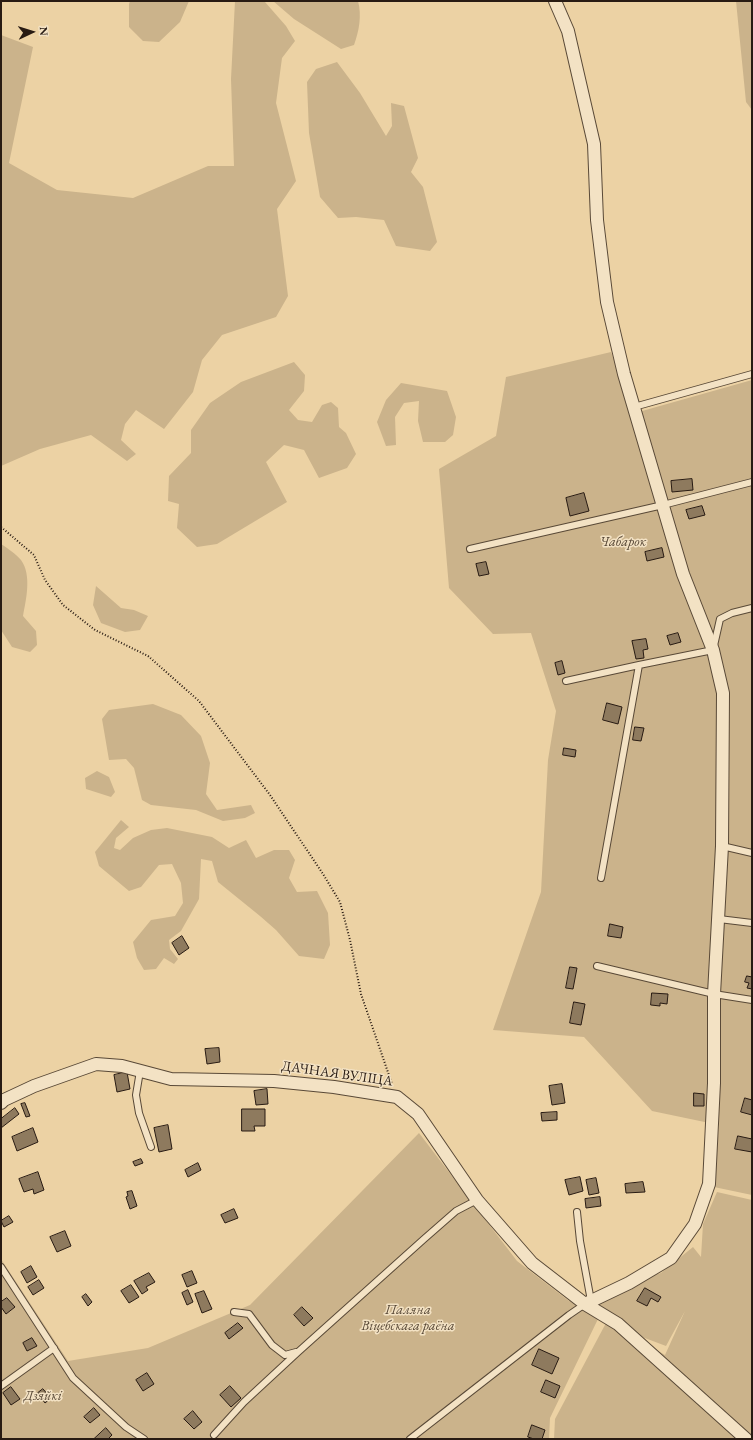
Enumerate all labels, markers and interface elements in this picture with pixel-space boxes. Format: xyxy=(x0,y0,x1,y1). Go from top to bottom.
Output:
north arrow xyxy=(12,12,52,52)
text: N xyxy=(37,26,51,36)
park label: Чабарок xyxy=(600,534,646,550)
street label: ДАЧНАЯ ВУЛІЦА xyxy=(280,1058,394,1090)
park label: Паляна Віцебскага раёна xyxy=(361,1302,455,1334)
park label: Дзяйкі xyxy=(24,1388,62,1404)

